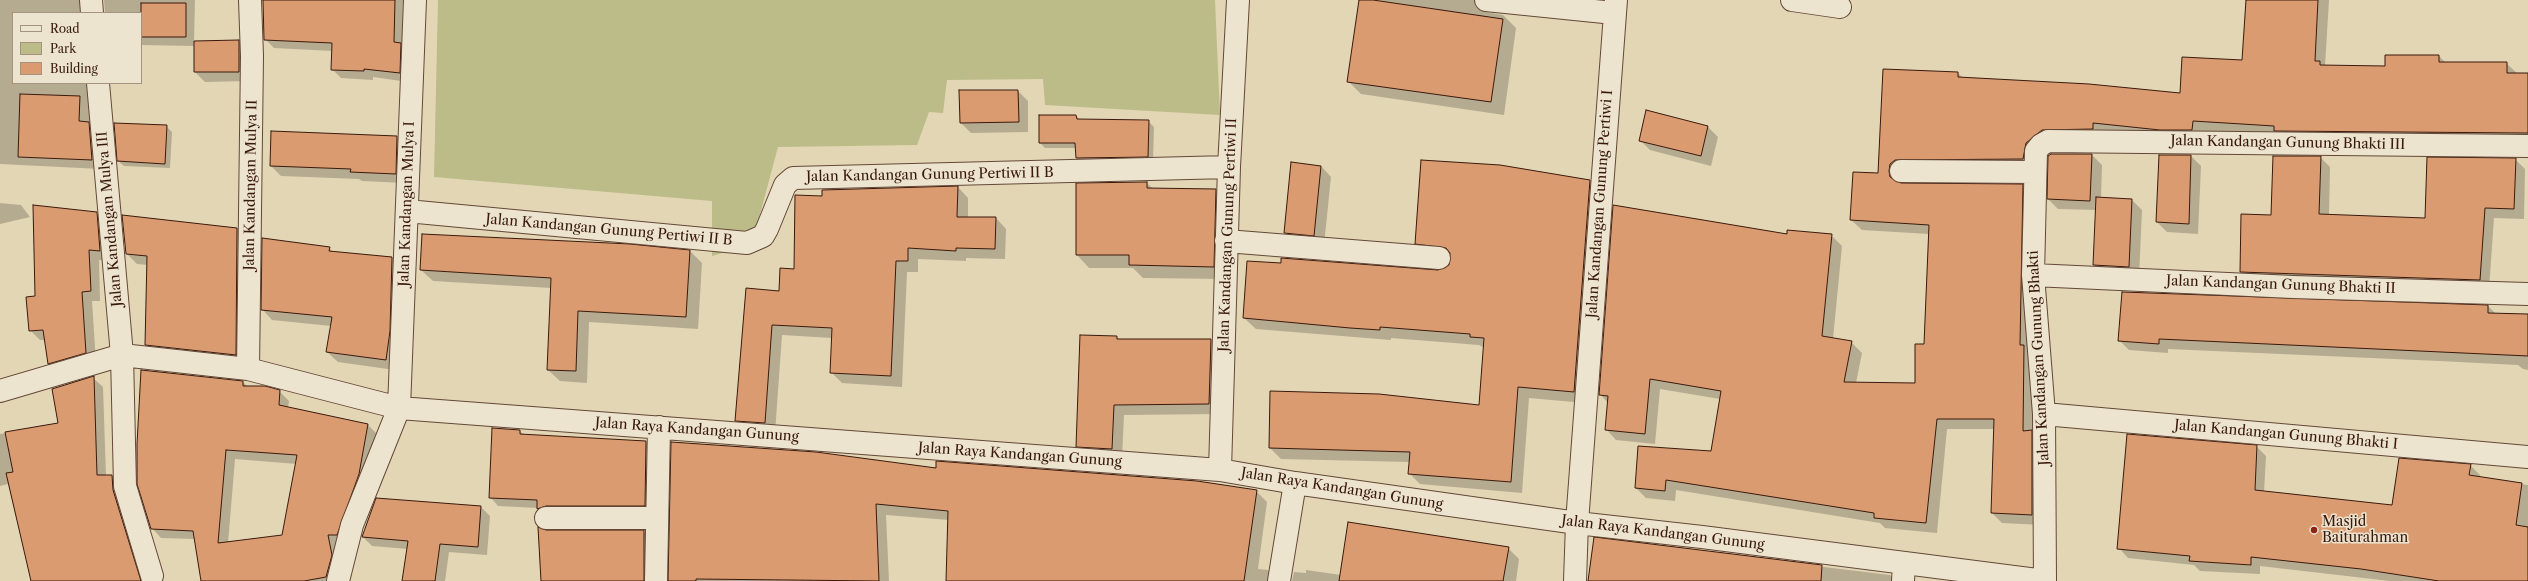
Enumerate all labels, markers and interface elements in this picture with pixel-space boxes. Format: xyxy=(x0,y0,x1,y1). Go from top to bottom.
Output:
legend xyxy=(12,12,142,84)
text: Road xyxy=(50,21,80,36)
text: Park xyxy=(50,41,76,56)
text: Building xyxy=(50,61,98,76)
street label: Jalan Kandangan Gunung Pertiwi I xyxy=(1584,89,1616,319)
street label: Jalan Kandangan Mulya II xyxy=(241,99,261,271)
street label: Jalan Kandangan Gunung Pertiwi II xyxy=(1216,118,1240,352)
street label: Jalan Kandangan Mulya I xyxy=(396,121,418,287)
street label: Jalan Kandangan Mulya III xyxy=(94,131,126,307)
street label: Jalan Kandangan Gunung Bhakti III xyxy=(2170,133,2406,153)
street label: Jalan Kandangan Gunung Pertiwi II B xyxy=(806,164,1054,186)
street label: Jalan Kandangan Gunung Pertiwi II B xyxy=(485,211,733,249)
street label: Jalan Kandangan Gunung Bhakti xyxy=(2025,250,2053,466)
street label: Jalan Kandangan Gunung Bhakti II xyxy=(2166,273,2396,297)
street label: Jalan Raya Kandangan Gunung xyxy=(594,414,800,446)
street label: Jalan Kandangan Gunung Bhakti I xyxy=(2174,417,2398,453)
street label: Jalan Raya Kandangan Gunung xyxy=(917,439,1123,471)
street label: Jalan Raya Kandangan Gunung xyxy=(1240,465,1444,513)
street label: Jalan Raya Kandangan Gunung xyxy=(1561,512,1765,554)
place label: Masjid Baiturahman xyxy=(2322,514,2408,546)
marker: Masjid Baiturahman xyxy=(2309,525,2319,535)

